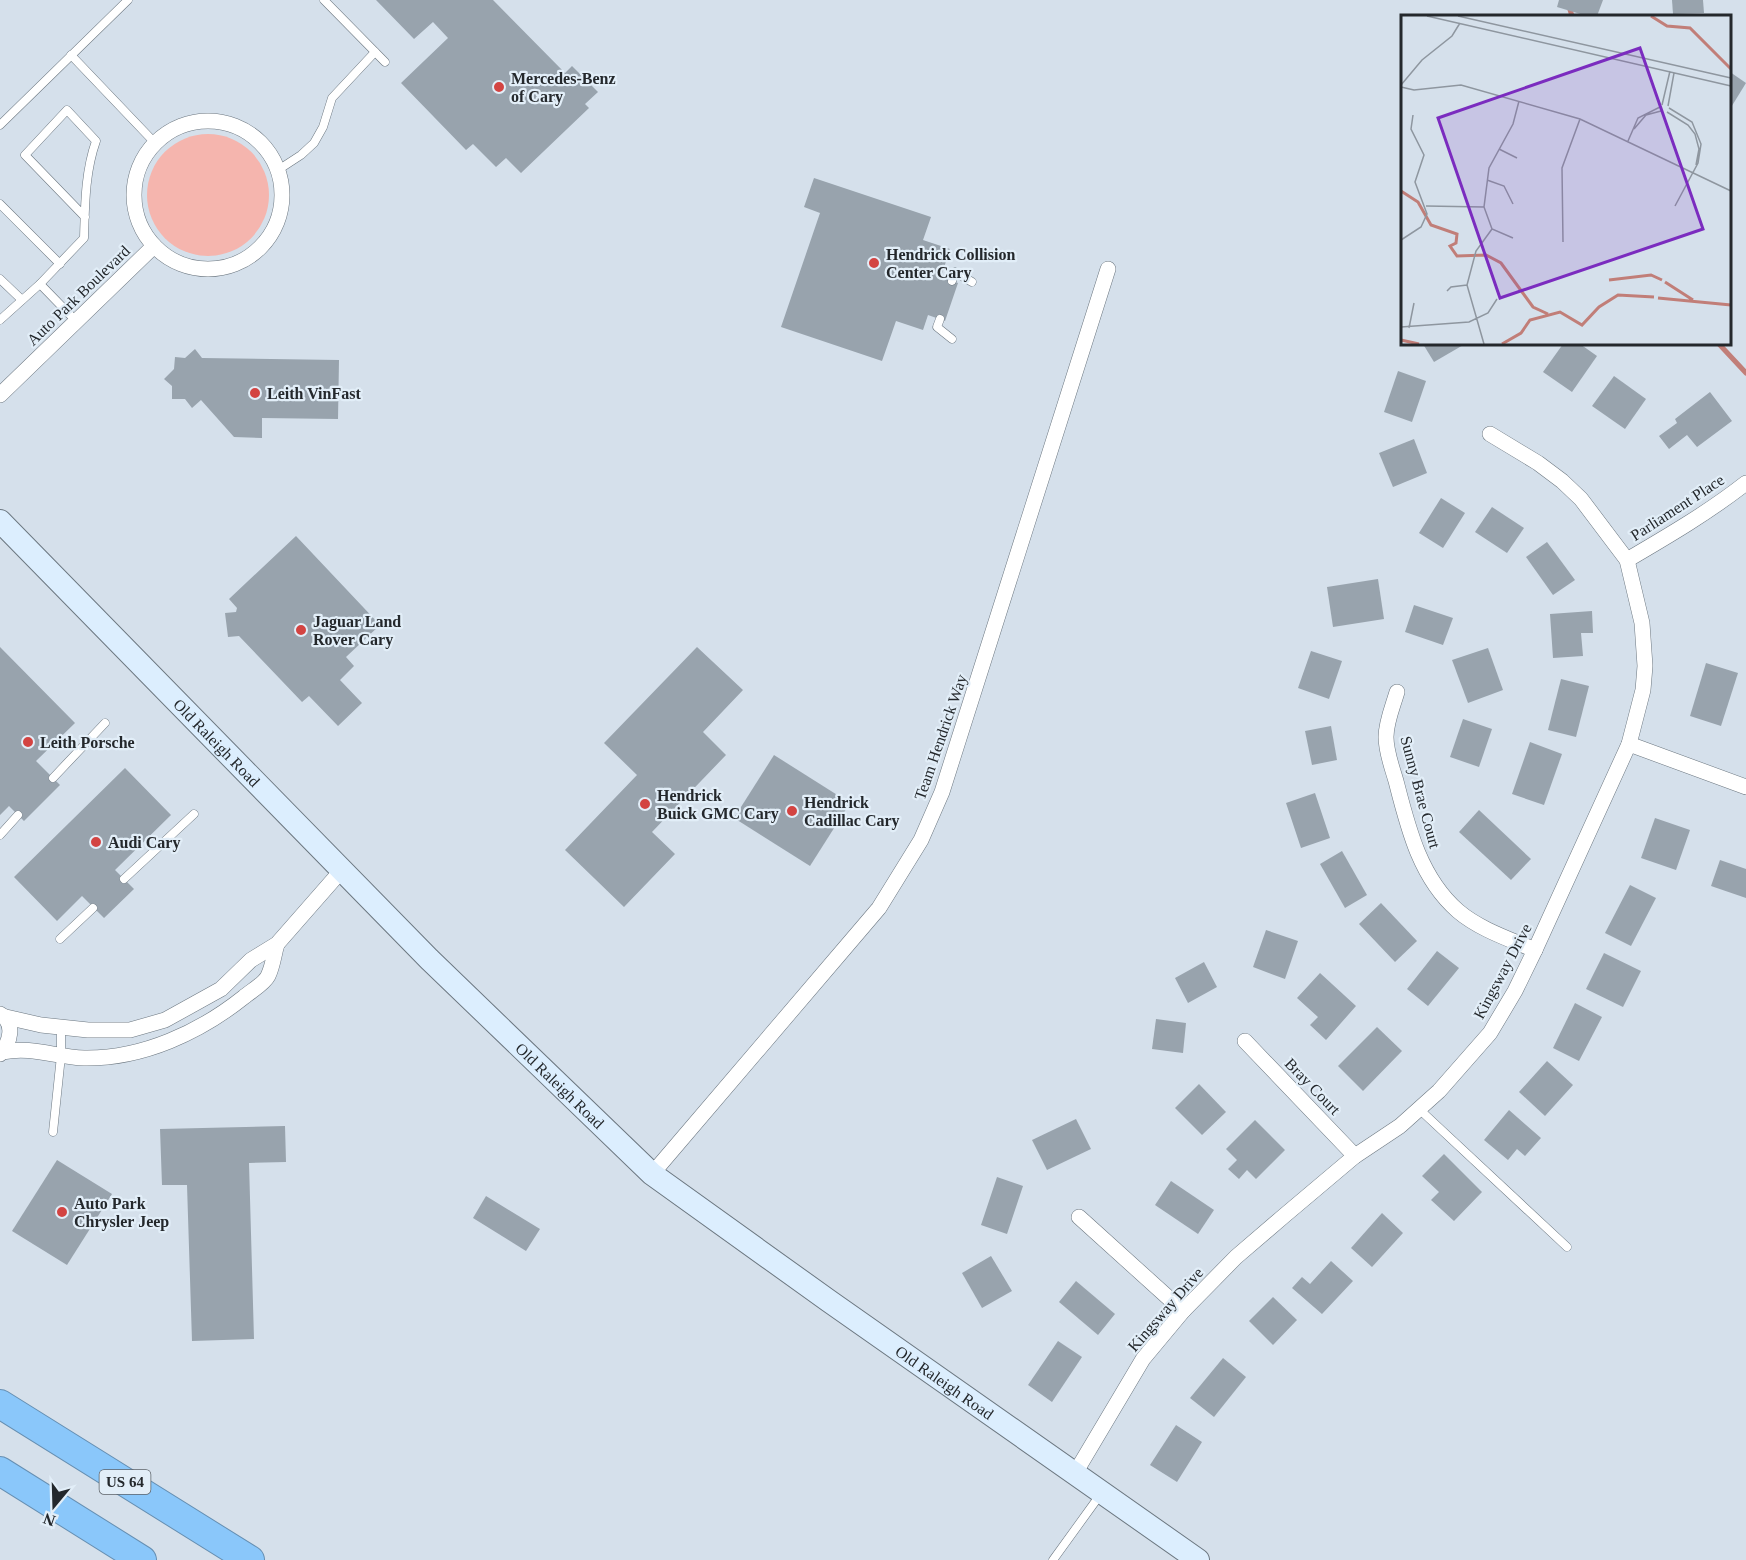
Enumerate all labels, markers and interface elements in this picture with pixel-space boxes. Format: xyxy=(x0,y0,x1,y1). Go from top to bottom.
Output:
inset map xyxy=(1401,15,1731,345)
place label: Mercedes-Benz of Cary xyxy=(511,70,616,106)
marker: Mercedes-Benz of Cary xyxy=(492,80,506,94)
street label: Auto Park Boulevard xyxy=(24,242,133,349)
place label: Hendrick Collision Center Cary xyxy=(886,246,1015,282)
marker: Hendrick Collision Center Cary xyxy=(867,256,881,270)
place label: Leith VinFast xyxy=(267,385,361,402)
marker: Leith VinFast xyxy=(248,386,262,400)
street label: Parliament Place xyxy=(1627,471,1727,544)
place label: Jaguar Land Rover Cary xyxy=(313,613,401,649)
marker: Jaguar Land Rover Cary xyxy=(294,623,308,637)
street label: Team Hendrick Way xyxy=(911,672,971,802)
street label: Old Raleigh Road xyxy=(170,696,263,790)
place label: Leith Porsche xyxy=(40,734,135,751)
street label: Sunny Brae Court xyxy=(1396,734,1444,851)
marker: Leith Porsche xyxy=(21,735,35,749)
place label: Hendrick Buick GMC Cary xyxy=(657,787,779,823)
place label: Hendrick Cadillac Cary xyxy=(804,794,900,830)
marker: Hendrick Buick GMC Cary xyxy=(638,797,652,811)
marker: Hendrick Cadillac Cary xyxy=(785,804,799,818)
place label: Audi Cary xyxy=(108,834,180,852)
marker: Audi Cary xyxy=(89,835,103,849)
street label: Kingsway Drive xyxy=(1470,921,1536,1022)
street label: Old Raleigh Road xyxy=(512,1039,607,1132)
street label: Bray Court xyxy=(1281,1055,1344,1119)
place label: Auto Park Chrysler Jeep xyxy=(74,1195,169,1231)
marker: Auto Park Chrysler Jeep xyxy=(55,1205,69,1219)
street label: Kingsway Drive xyxy=(1124,1264,1207,1355)
street label: Old Raleigh Road xyxy=(892,1342,997,1423)
road number: US 64 xyxy=(100,1470,150,1494)
north arrow xyxy=(24,1476,84,1536)
text: N xyxy=(41,1510,58,1530)

